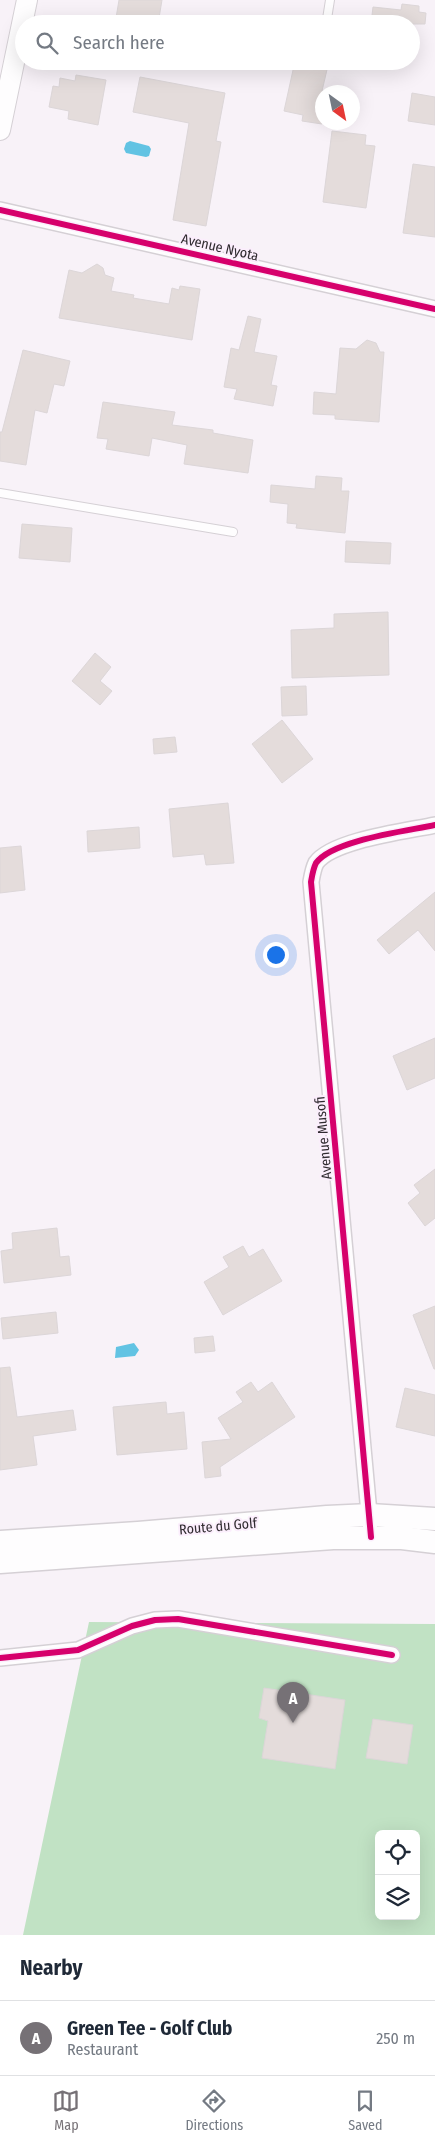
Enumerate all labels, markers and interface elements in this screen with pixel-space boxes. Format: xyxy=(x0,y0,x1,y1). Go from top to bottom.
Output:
search box xyxy=(15,15,420,70)
icon: search xyxy=(33,29,61,57)
text: Search here xyxy=(73,31,165,54)
north arrow xyxy=(315,85,360,130)
street label: Avenue Nyota xyxy=(180,230,260,265)
your location xyxy=(263,942,289,968)
street label: Avenue Musofi xyxy=(311,1096,336,1180)
street label: Route du Golf xyxy=(178,1514,259,1538)
pin: A xyxy=(277,1682,309,1723)
map controls xyxy=(375,1830,420,1920)
button: locate xyxy=(375,1830,420,1875)
button: layers xyxy=(375,1875,420,1920)
text: Nearby xyxy=(20,1955,82,1981)
text: Green Tee - Golf Club xyxy=(67,2017,232,2040)
text: A xyxy=(32,2029,40,2048)
text: 250 m xyxy=(376,2029,415,2048)
text: Restaurant xyxy=(67,2040,138,2059)
tab: Map xyxy=(52,2087,80,2134)
tab: Directions xyxy=(185,2087,243,2134)
tab: Saved xyxy=(348,2087,383,2134)

